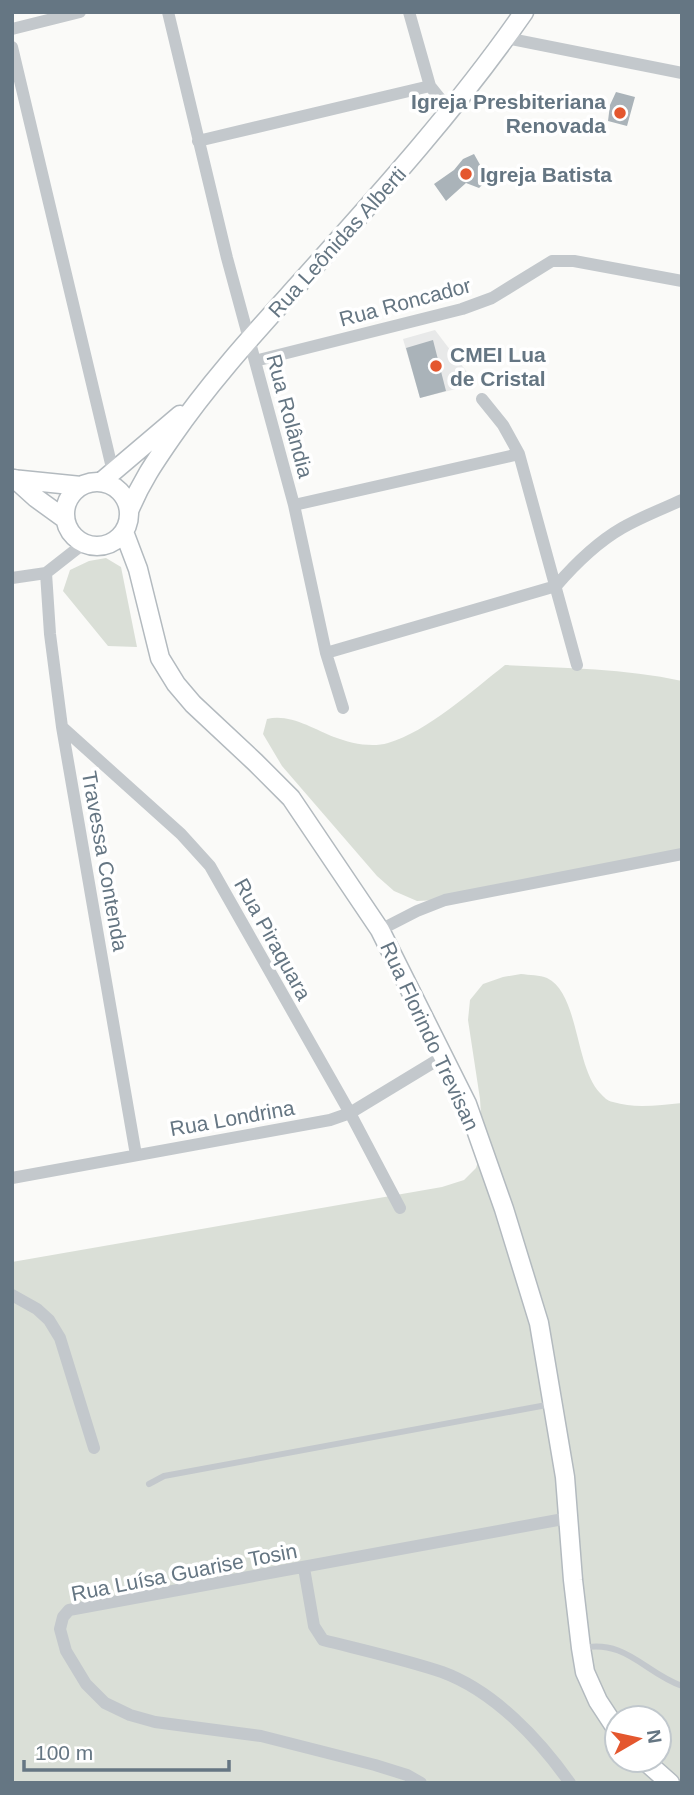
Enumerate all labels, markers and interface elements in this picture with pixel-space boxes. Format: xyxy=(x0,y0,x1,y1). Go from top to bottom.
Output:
place label: Igreja Presbiteriana Renovada xyxy=(411,90,606,137)
marker: Igreja Presbiteriana Renovada xyxy=(612,105,628,121)
street label: Rua Leônidas Alberti xyxy=(264,162,410,322)
place label: Igreja Batista xyxy=(480,163,612,186)
marker: Igreja Batista xyxy=(458,166,474,182)
street label: Rua Roncador xyxy=(337,273,473,331)
place label: CMEI Lua de Cristal xyxy=(450,343,546,390)
street label: Rua Rolândia xyxy=(262,352,318,481)
marker: CMEI Lua de Cristal xyxy=(428,358,444,374)
street label: Travessa Contenda xyxy=(78,769,132,953)
street label: Rua Piraquara xyxy=(230,874,316,1004)
street label: Rua Florindo Trevisan xyxy=(376,938,484,1134)
street label: Rua Londrina xyxy=(168,1096,296,1140)
street label: Rua Luísa Guarise Tosin xyxy=(69,1539,299,1605)
north arrow xyxy=(603,1704,673,1774)
scale bar xyxy=(24,1728,229,1772)
text: N xyxy=(643,1728,666,1745)
text: 100 m xyxy=(35,1741,93,1764)

